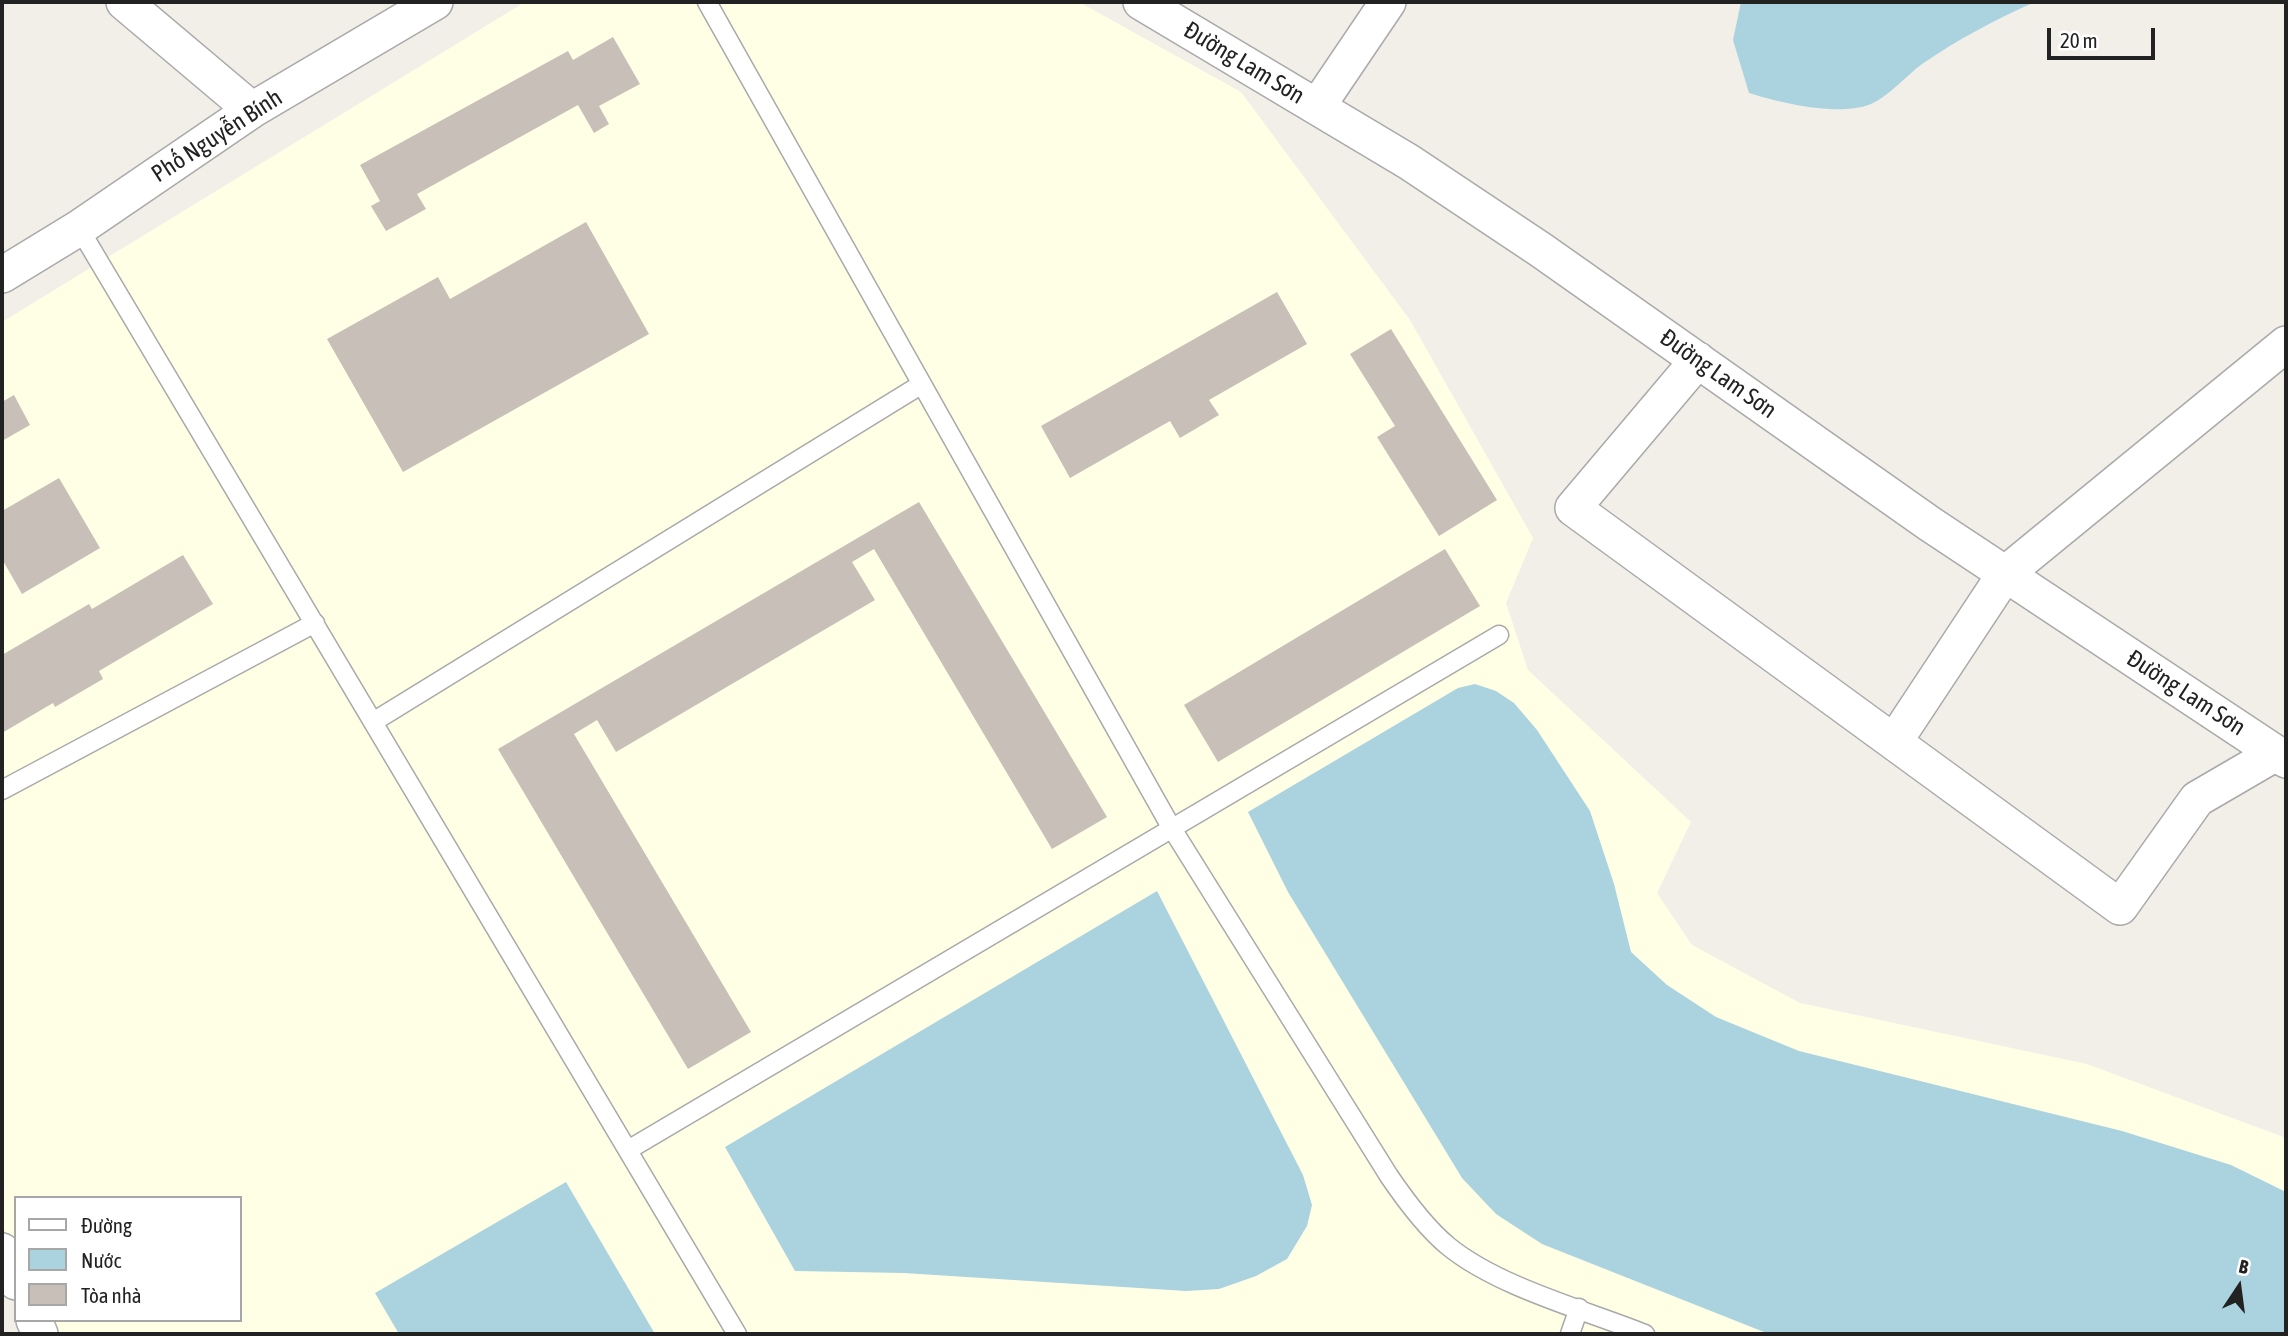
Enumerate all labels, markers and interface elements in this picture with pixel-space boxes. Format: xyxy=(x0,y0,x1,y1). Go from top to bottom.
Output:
scale bar xyxy=(2050,14,2158,58)
street label: Đường Lam Sơn xyxy=(1178,16,1310,110)
text: 20 m xyxy=(2060,28,2098,52)
street label: Phố Nguyễn Bính xyxy=(146,83,288,189)
street label: Đường Lam Sơn xyxy=(1654,323,1782,425)
street label: Đường Lam Sơn xyxy=(2121,644,2251,742)
legend xyxy=(14,1196,242,1322)
text: Đường xyxy=(81,1213,132,1237)
text: Nước xyxy=(81,1248,121,1272)
north arrow xyxy=(2204,1252,2274,1322)
text: B xyxy=(2237,1255,2251,1278)
text: Tòa nhà xyxy=(81,1283,142,1307)

